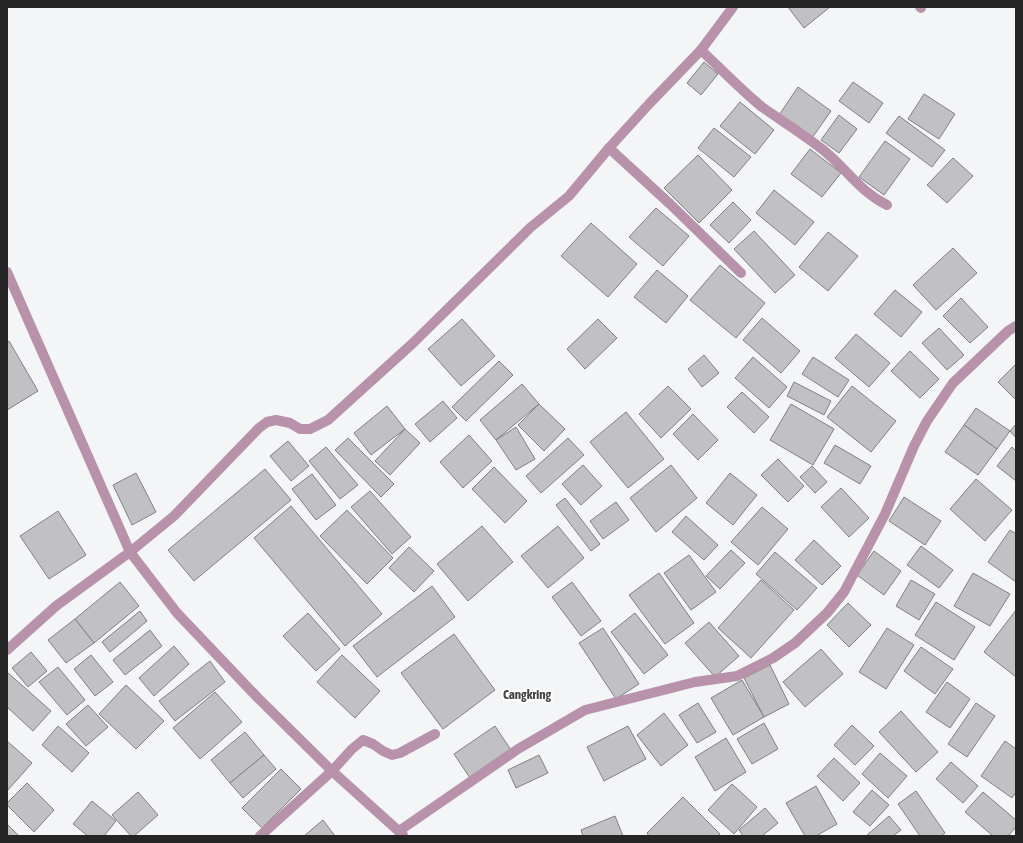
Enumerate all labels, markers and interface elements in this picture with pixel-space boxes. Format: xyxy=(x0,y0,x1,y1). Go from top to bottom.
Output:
district label: Cangkring xyxy=(503,687,552,702)

